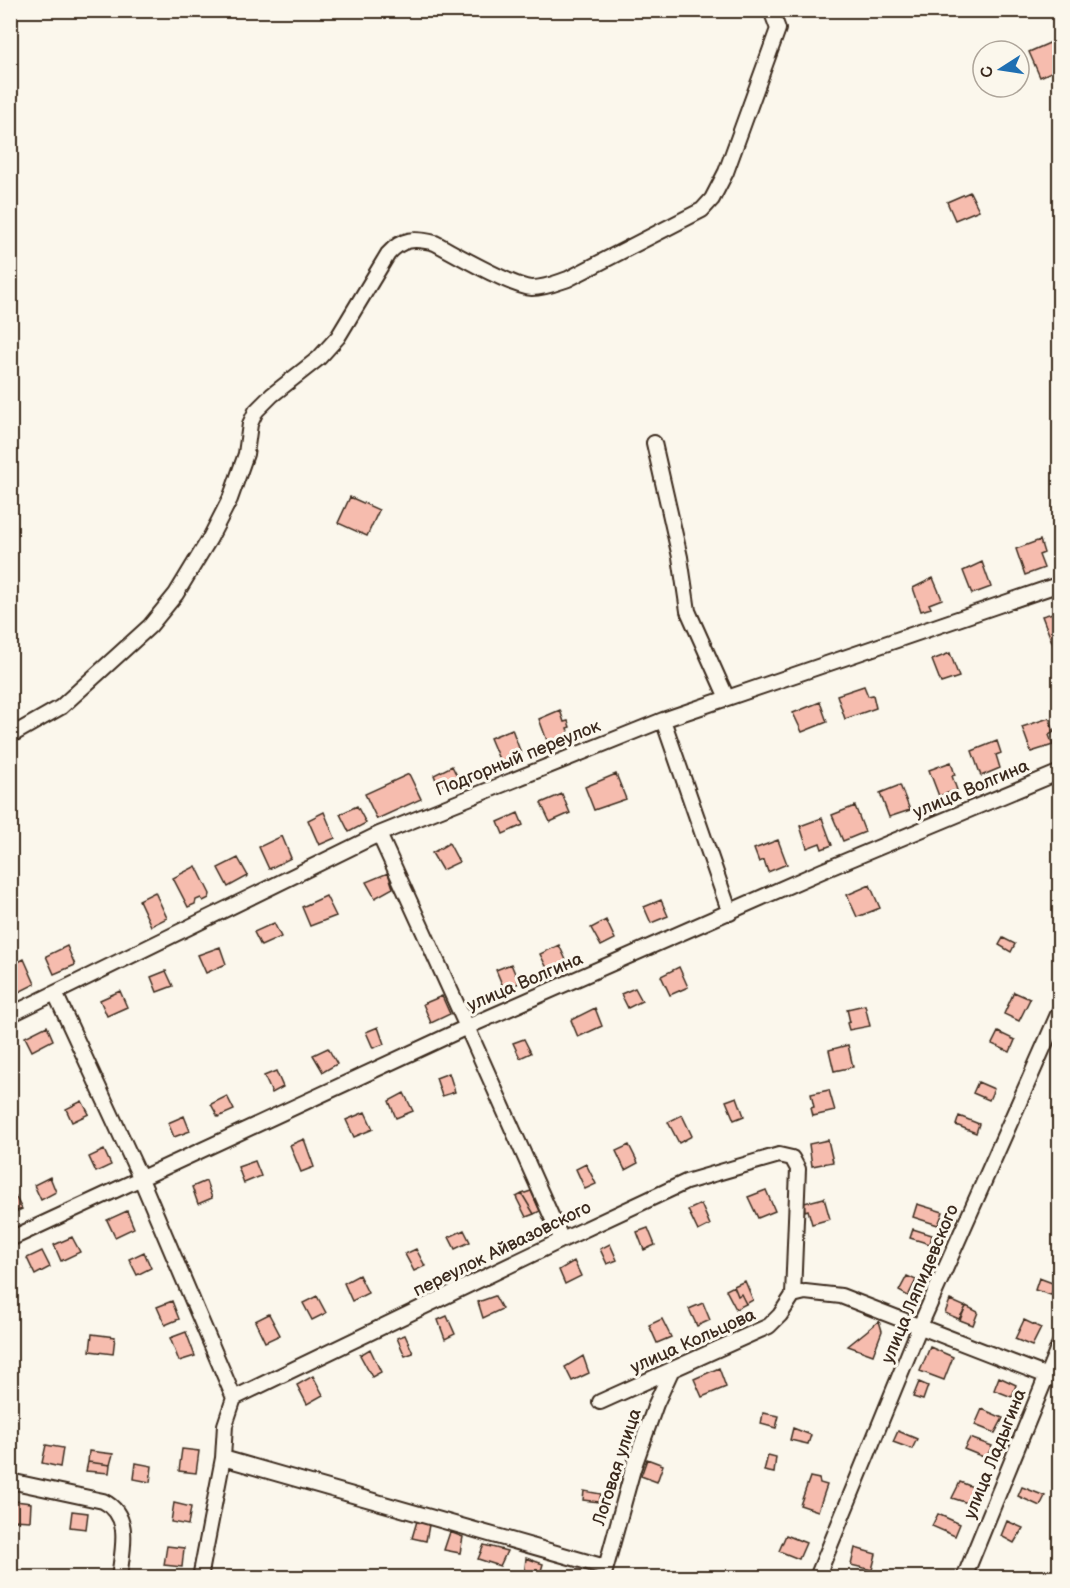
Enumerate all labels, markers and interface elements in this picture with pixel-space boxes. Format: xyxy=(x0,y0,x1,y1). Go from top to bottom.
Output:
north arrow xyxy=(971,39,1031,99)
text: С xyxy=(977,64,998,79)
street label: Подгорный переулок xyxy=(433,715,604,801)
street label: улица Волгина xyxy=(910,755,1032,823)
street label: улица Волгина xyxy=(464,948,586,1016)
street label: переулок Айвазовского xyxy=(410,1197,594,1301)
street label: улица Ляпидевского xyxy=(877,1201,963,1367)
street label: улица Кольцова xyxy=(627,1304,759,1378)
street label: улица Ладыгина xyxy=(959,1386,1031,1522)
street label: Логовая улица xyxy=(588,1406,646,1529)

